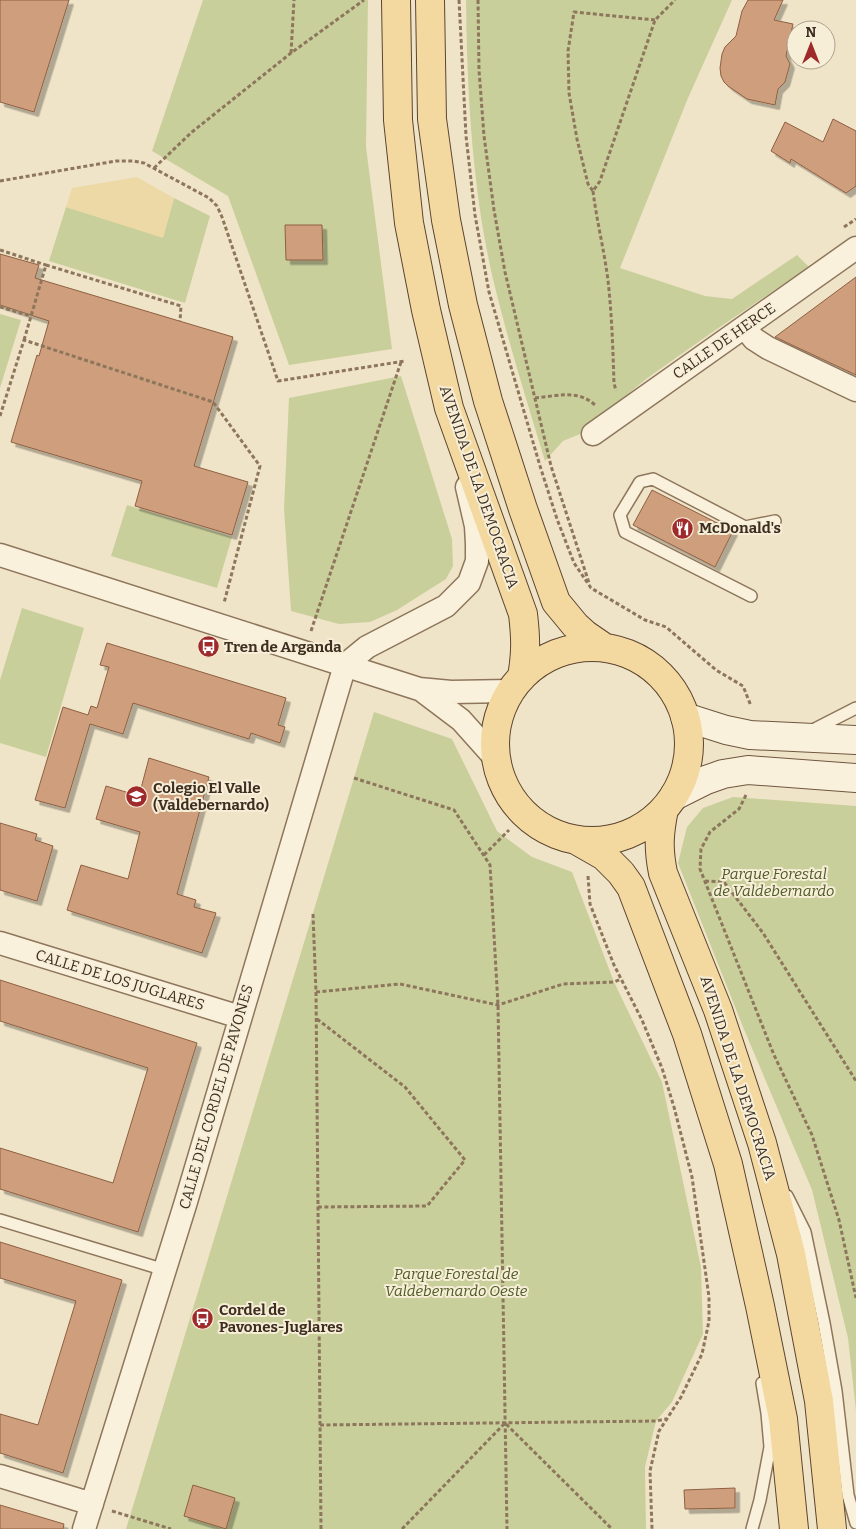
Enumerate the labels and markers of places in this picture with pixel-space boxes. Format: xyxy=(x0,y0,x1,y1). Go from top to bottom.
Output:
restaurant icon: McDonald's xyxy=(671,516,695,540)
place label: McDonald's xyxy=(699,519,781,537)
bus stop icon: Tren de Arganda xyxy=(196,635,220,659)
place label: Tren de Arganda xyxy=(224,638,342,656)
place label: Colegio El Valle (Valdebernardo) xyxy=(153,779,269,814)
school or university icon: Colegio El Valle (Valdebernardo) xyxy=(125,785,149,809)
place label: Cordel de Pavones-Juglares xyxy=(219,1301,343,1336)
bus stop icon: Cordel de Pavones-Juglares xyxy=(191,1307,215,1331)

